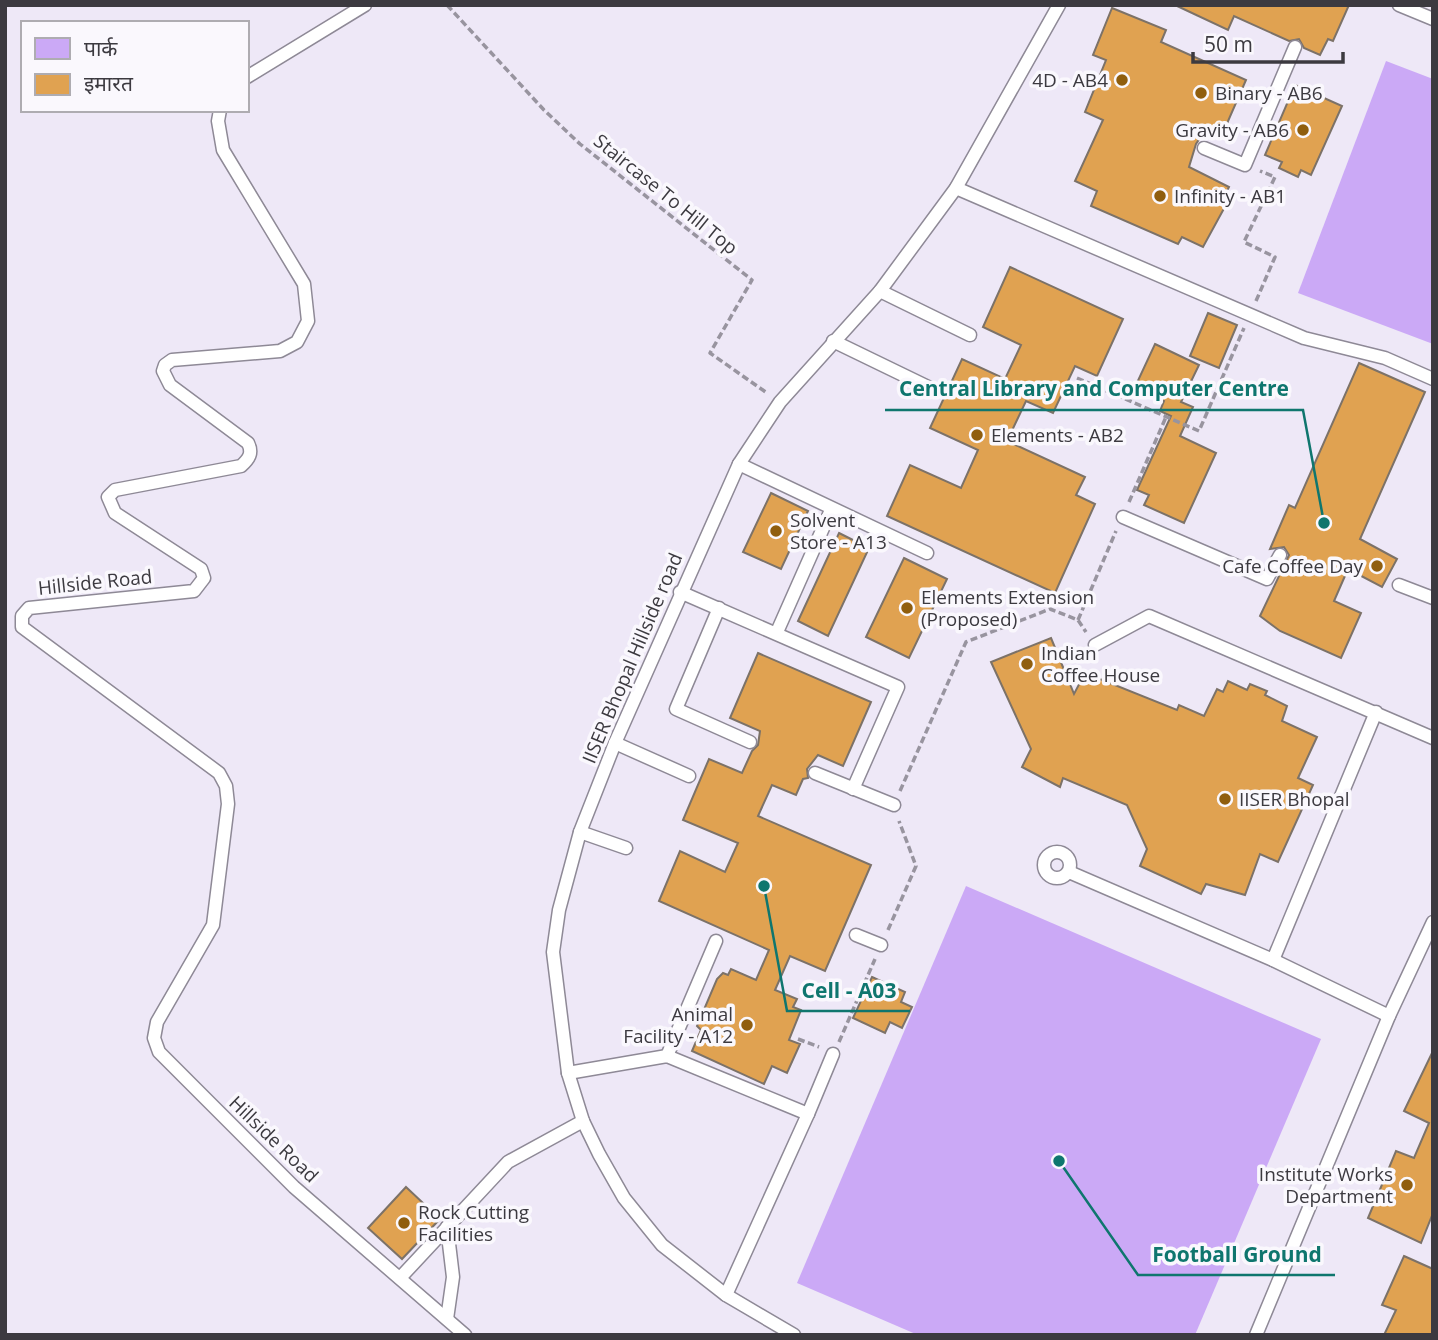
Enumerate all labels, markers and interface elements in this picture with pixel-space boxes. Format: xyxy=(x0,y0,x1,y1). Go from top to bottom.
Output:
legend xyxy=(21,21,248,112)
scale bar xyxy=(1193,21,1344,65)
text: 50 m xyxy=(1204,30,1253,58)
text: पार्क xyxy=(84,34,118,62)
place label: 4D - AB4 xyxy=(1032,67,1108,93)
text: इमारत xyxy=(84,69,134,97)
marker: 4D - AB4 xyxy=(1114,72,1130,88)
place label: Binary - AB6 xyxy=(1215,80,1323,106)
marker: Binary - AB6 xyxy=(1193,85,1209,101)
place label: Gravity - AB6 xyxy=(1175,117,1289,143)
marker: Gravity - AB6 xyxy=(1295,122,1311,138)
street label: Staircase To Hill Top xyxy=(589,128,743,260)
place label: Infinity - AB1 xyxy=(1174,183,1286,209)
marker: Infinity - AB1 xyxy=(1152,188,1168,204)
callout: Central Library and Computer Centre xyxy=(885,368,1303,410)
text: Central Library and Computer Centre xyxy=(899,374,1289,402)
place label: Elements - AB2 xyxy=(991,422,1124,448)
marker: Elements - AB2 xyxy=(969,427,985,443)
place label: Solvent Store - A13 xyxy=(790,507,887,555)
marker: Solvent Store - A13 xyxy=(768,523,784,539)
street label: IISER Bhopal Hillside road xyxy=(576,549,688,767)
place label: Cafe Coffee Day xyxy=(1222,553,1363,579)
marker: Cafe Coffee Day xyxy=(1369,558,1385,574)
street label: Hillside Road xyxy=(37,563,153,601)
place label: Elements Extension (Proposed) xyxy=(921,584,1094,632)
marker: Elements Extension (Proposed) xyxy=(899,600,915,616)
place label: Indian Coffee House xyxy=(1041,640,1160,688)
marker: Indian Coffee House xyxy=(1019,656,1035,672)
place label: IISER Bhopal xyxy=(1239,786,1350,812)
marker: IISER Bhopal xyxy=(1217,791,1233,807)
callout: Cell - A03 xyxy=(787,969,910,1011)
text: Cell - A03 xyxy=(802,976,896,1004)
place label: Animal Facility - A12 xyxy=(623,1001,733,1049)
marker: Animal Facility - A12 xyxy=(739,1017,755,1033)
street label: Hillside Road xyxy=(224,1090,324,1188)
place label: Institute Works Department xyxy=(1259,1161,1393,1209)
marker: Institute Works Department xyxy=(1399,1177,1415,1193)
place label: Rock Cutting Facilities xyxy=(418,1199,529,1247)
marker: Rock Cutting Facilities xyxy=(396,1215,412,1231)
callout: Football Ground xyxy=(1138,1233,1335,1275)
text: Football Ground xyxy=(1152,1240,1322,1268)

